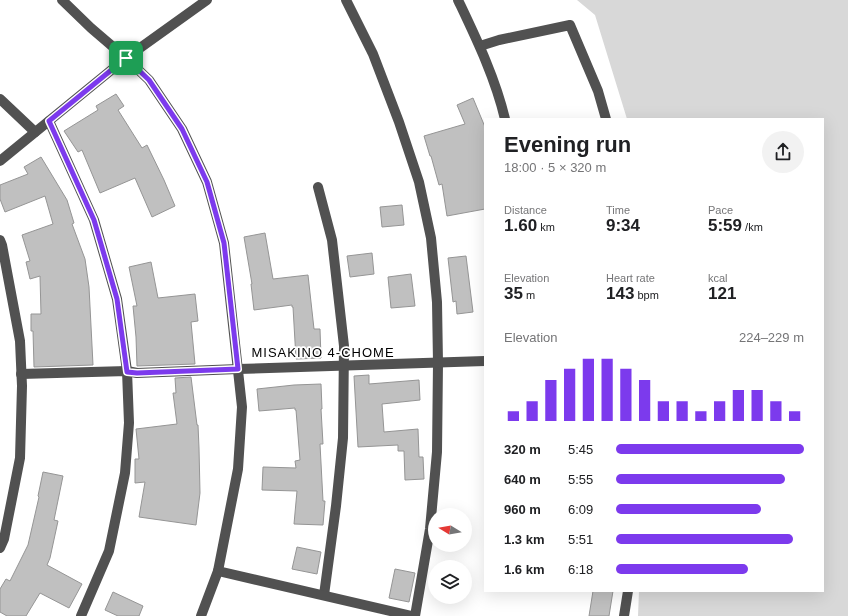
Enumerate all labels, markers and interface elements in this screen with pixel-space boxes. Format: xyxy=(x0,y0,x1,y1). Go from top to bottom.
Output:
pin xyxy=(109,41,143,75)
icon: arrive xyxy=(115,47,137,69)
button: share xyxy=(762,131,804,173)
text: Evening run xyxy=(504,132,631,157)
text: 18:00 · 5 × 320 m xyxy=(504,160,606,175)
text: Distance xyxy=(504,204,547,216)
text: Time xyxy=(606,204,630,216)
text: Pace xyxy=(708,204,733,216)
text: 1.60 xyxy=(504,216,537,235)
text: 9:34 xyxy=(606,216,640,235)
text: 5:59 xyxy=(708,216,742,235)
text: km xyxy=(537,221,555,233)
text: /km xyxy=(742,221,763,233)
text: Elevation xyxy=(504,272,549,284)
text: Heart rate xyxy=(606,272,655,284)
text: kcal xyxy=(708,272,728,284)
text: 35 xyxy=(504,284,523,303)
text: 143 xyxy=(606,284,634,303)
text: 121 xyxy=(708,284,736,303)
text: m xyxy=(523,289,535,301)
text: bpm xyxy=(634,289,659,301)
text: Elevation xyxy=(504,330,557,345)
text: 224–229 m xyxy=(739,330,804,345)
district label: MISAKINO 4-CHOME xyxy=(251,345,395,360)
text: 320 m xyxy=(504,442,541,457)
text: 5:45 xyxy=(568,442,593,457)
text: 640 m xyxy=(504,472,541,487)
text: 5:55 xyxy=(568,472,593,487)
text: 960 m xyxy=(504,502,541,517)
text: 6:09 xyxy=(568,502,593,517)
north arrow xyxy=(428,508,472,552)
map controls xyxy=(428,508,472,604)
text: 1.3 km xyxy=(504,532,544,547)
text: 5:51 xyxy=(568,532,593,547)
button: layers xyxy=(428,560,472,604)
text: 1.6 km xyxy=(504,562,544,577)
text: 6:18 xyxy=(568,562,593,577)

